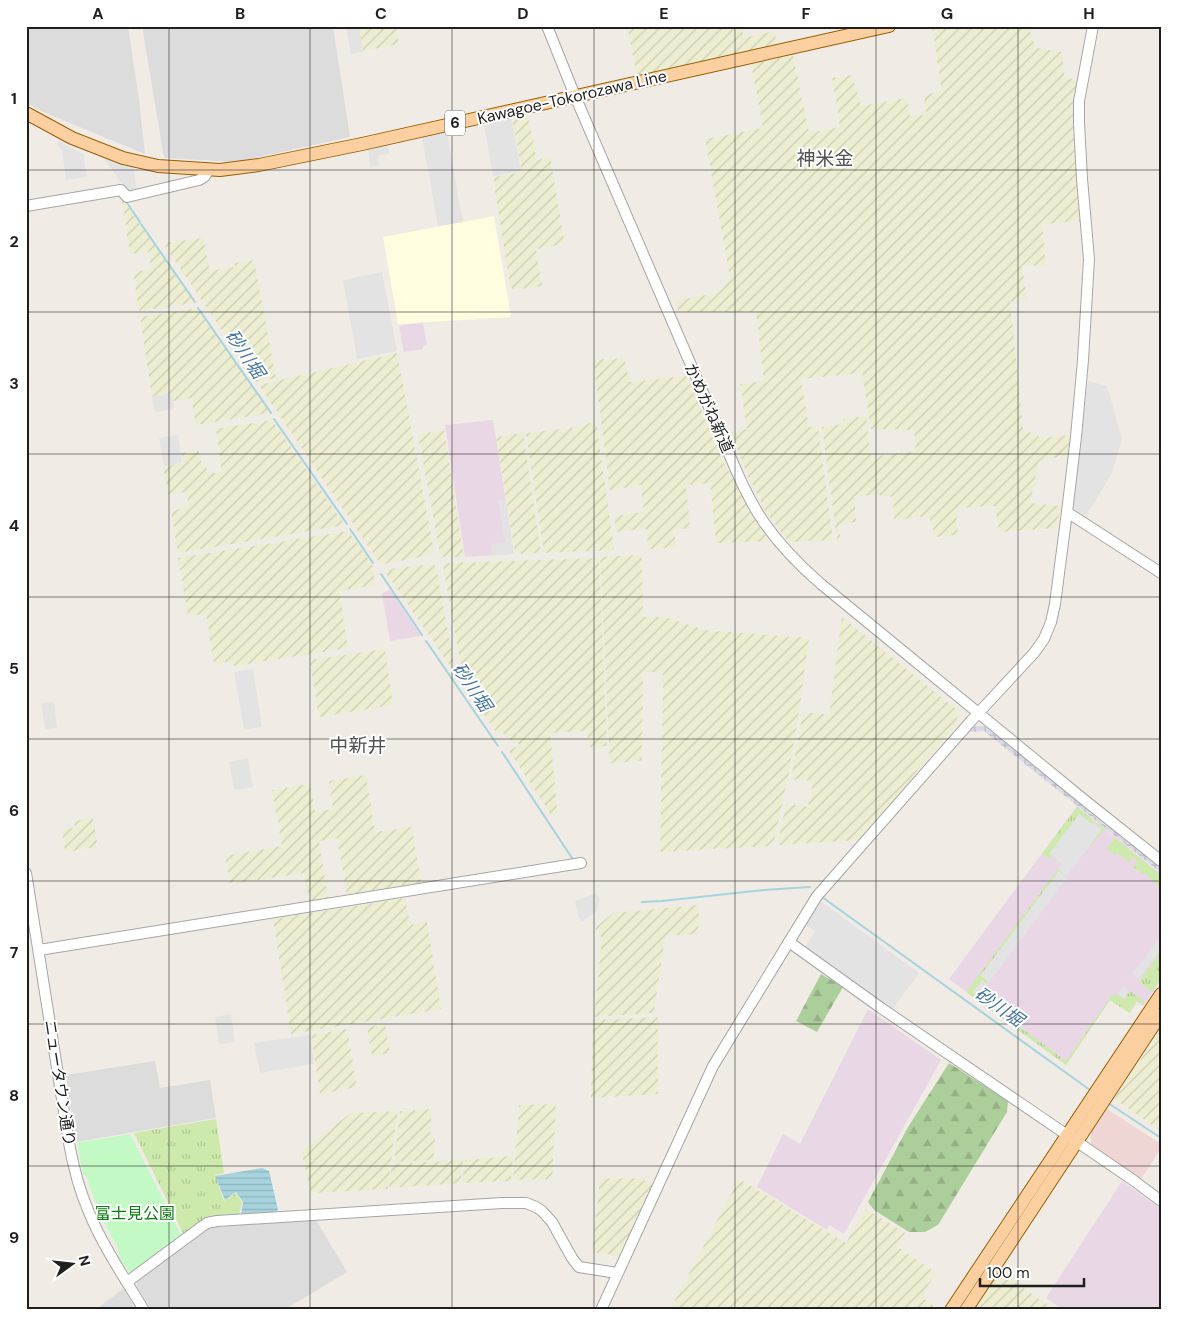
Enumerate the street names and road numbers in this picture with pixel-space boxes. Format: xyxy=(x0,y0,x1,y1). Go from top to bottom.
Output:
street label: Kawagoe-Tokorozawa Line xyxy=(475,65,669,129)
road number: 6 xyxy=(445,110,465,136)
street label: かめがね新道 xyxy=(680,360,738,456)
street label: ニュータウン通り xyxy=(40,1018,80,1148)

